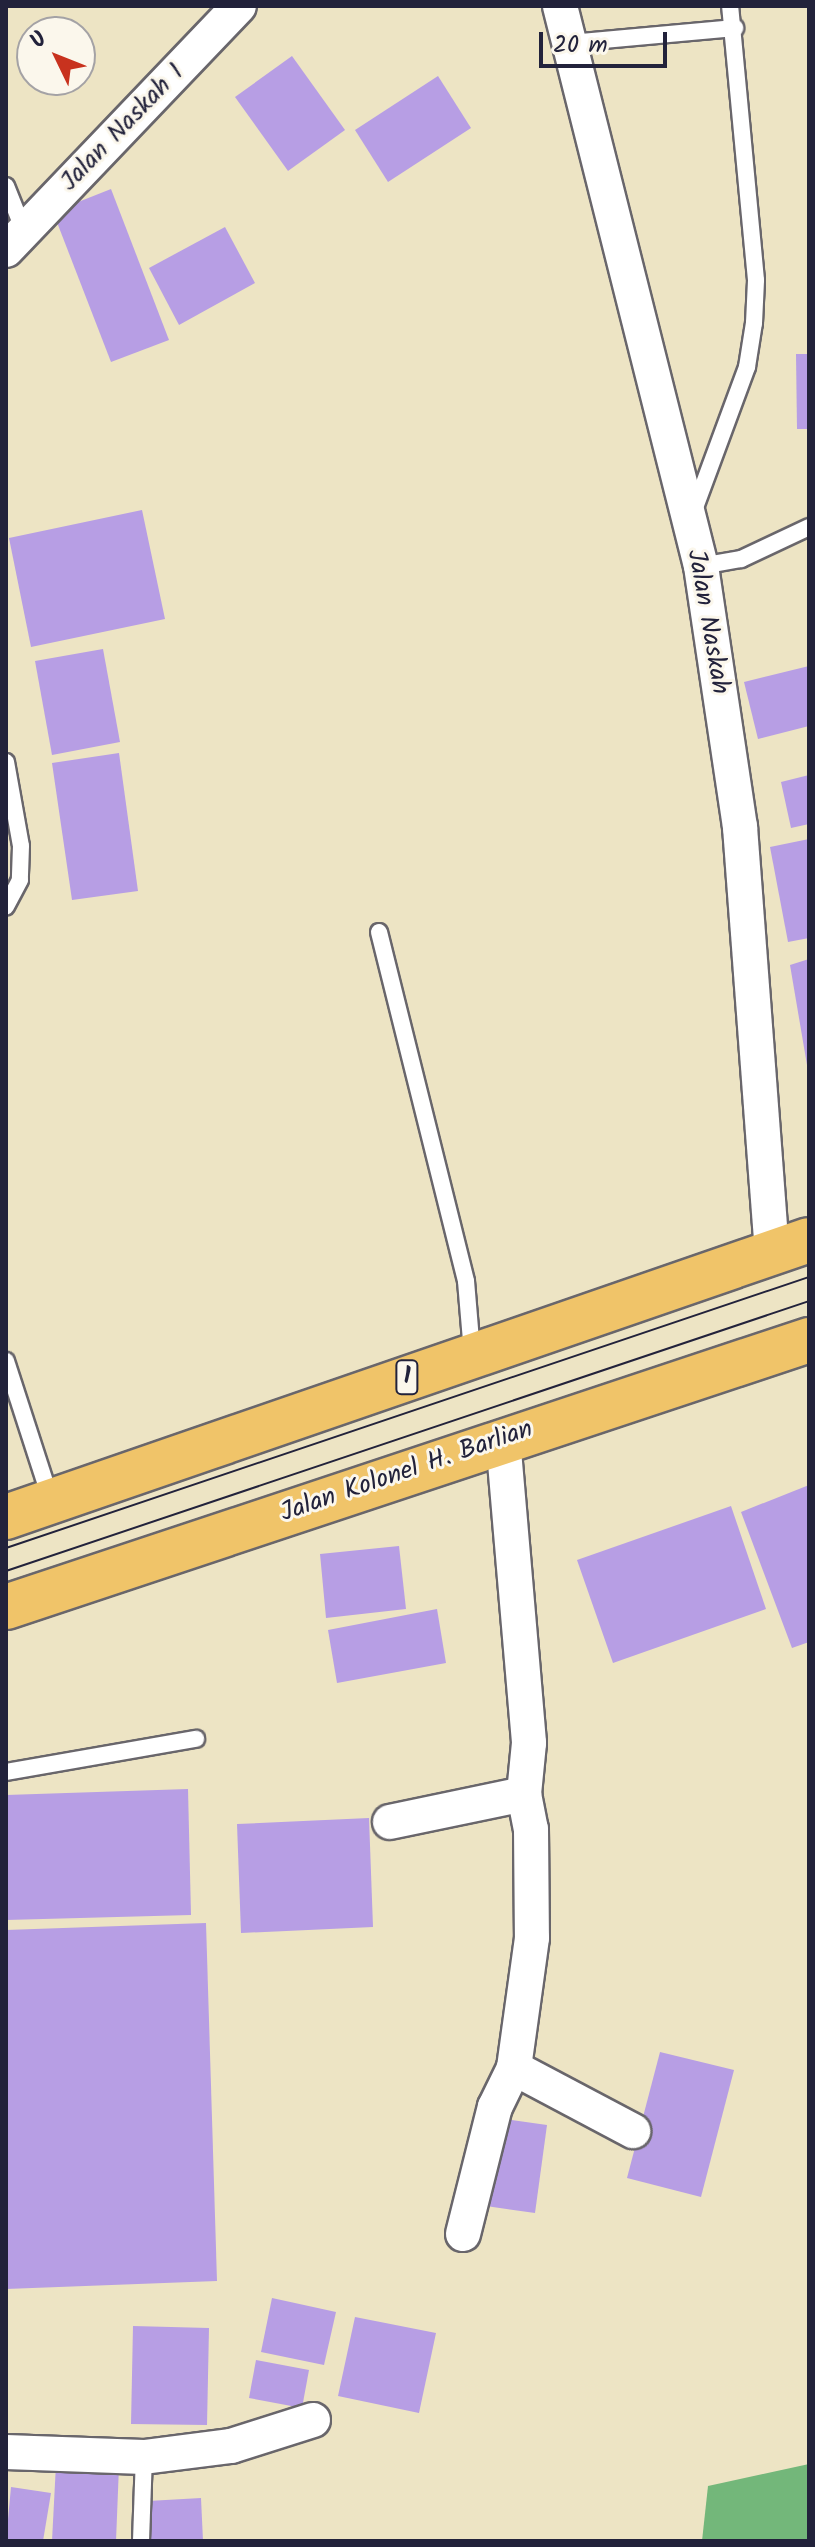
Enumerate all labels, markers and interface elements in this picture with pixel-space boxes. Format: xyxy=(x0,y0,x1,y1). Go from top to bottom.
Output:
north arrow xyxy=(16,16,96,96)
scale bar xyxy=(543,16,671,66)
text: U xyxy=(22,24,57,57)
text: 20 m xyxy=(553,26,608,65)
street label: Jalan Naskah 1 xyxy=(54,58,192,198)
street label: Jalan Naskah xyxy=(679,547,735,697)
road number: 1 xyxy=(395,1357,419,1397)
street label: Jalan Kolonel H. Barlian xyxy=(277,1414,537,1530)

